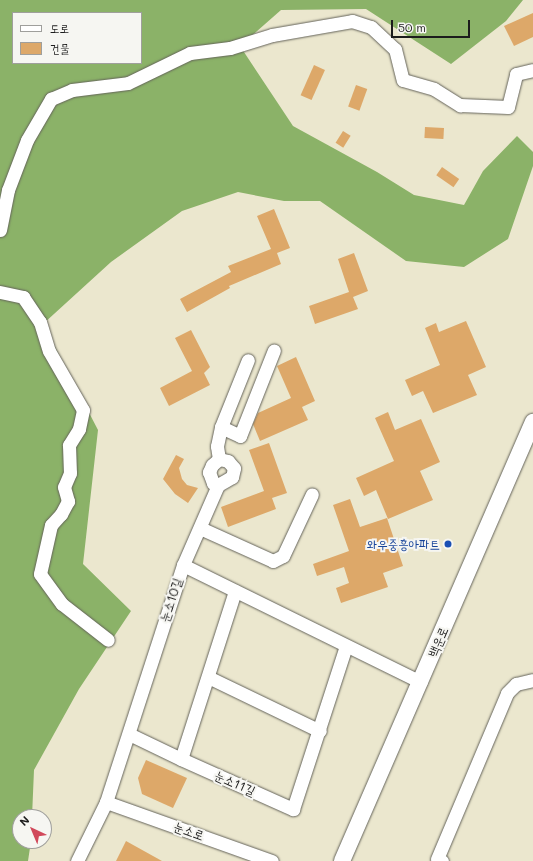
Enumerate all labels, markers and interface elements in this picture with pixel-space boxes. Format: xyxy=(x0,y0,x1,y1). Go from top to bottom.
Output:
legend xyxy=(12,12,142,64)
scale bar xyxy=(393,12,472,38)
text: 50 m xyxy=(398,19,426,35)
text: 도로 xyxy=(50,20,69,36)
text: 건물 xyxy=(50,40,69,56)
place label: 와우중흥아파트 xyxy=(367,536,440,552)
marker: 와우중흥아파트 xyxy=(443,539,453,549)
street label: 눈소10길 xyxy=(157,576,185,624)
street label: 백운로 xyxy=(425,625,451,659)
street label: 눈소11길 xyxy=(212,767,258,799)
north arrow xyxy=(12,809,52,849)
text: N xyxy=(16,812,32,829)
street label: 눈소로 xyxy=(172,818,206,844)

